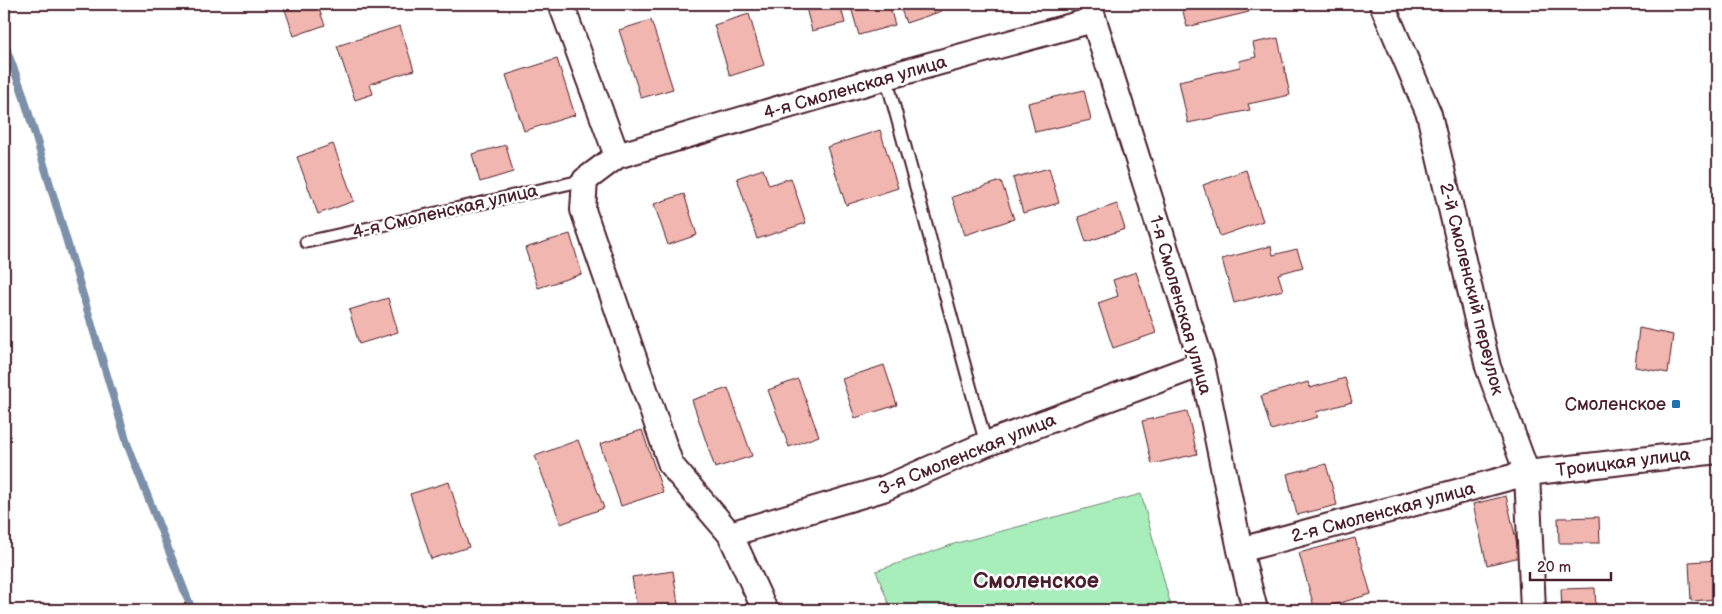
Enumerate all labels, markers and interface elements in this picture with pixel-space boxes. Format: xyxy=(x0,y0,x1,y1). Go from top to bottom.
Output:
street label: 4-я Смоленская улица xyxy=(761,51,949,124)
street label: 4-я Смоленская улица xyxy=(350,180,540,243)
street label: 2-й Смоленский переулок xyxy=(1435,181,1508,398)
street label: 1-я Смоленская улица xyxy=(1145,213,1216,398)
place label: Смоленское xyxy=(1565,394,1666,415)
marker: Смоленское xyxy=(1670,398,1682,410)
street label: 3-я Смоленская улица xyxy=(875,409,1059,500)
street label: Троицкая улица xyxy=(1555,444,1692,481)
street label: 2-я Смоленская улица xyxy=(1289,478,1478,547)
scale bar xyxy=(1530,549,1611,581)
text: 20 m xyxy=(1537,558,1571,577)
district label: Смоленское xyxy=(973,568,1099,595)

